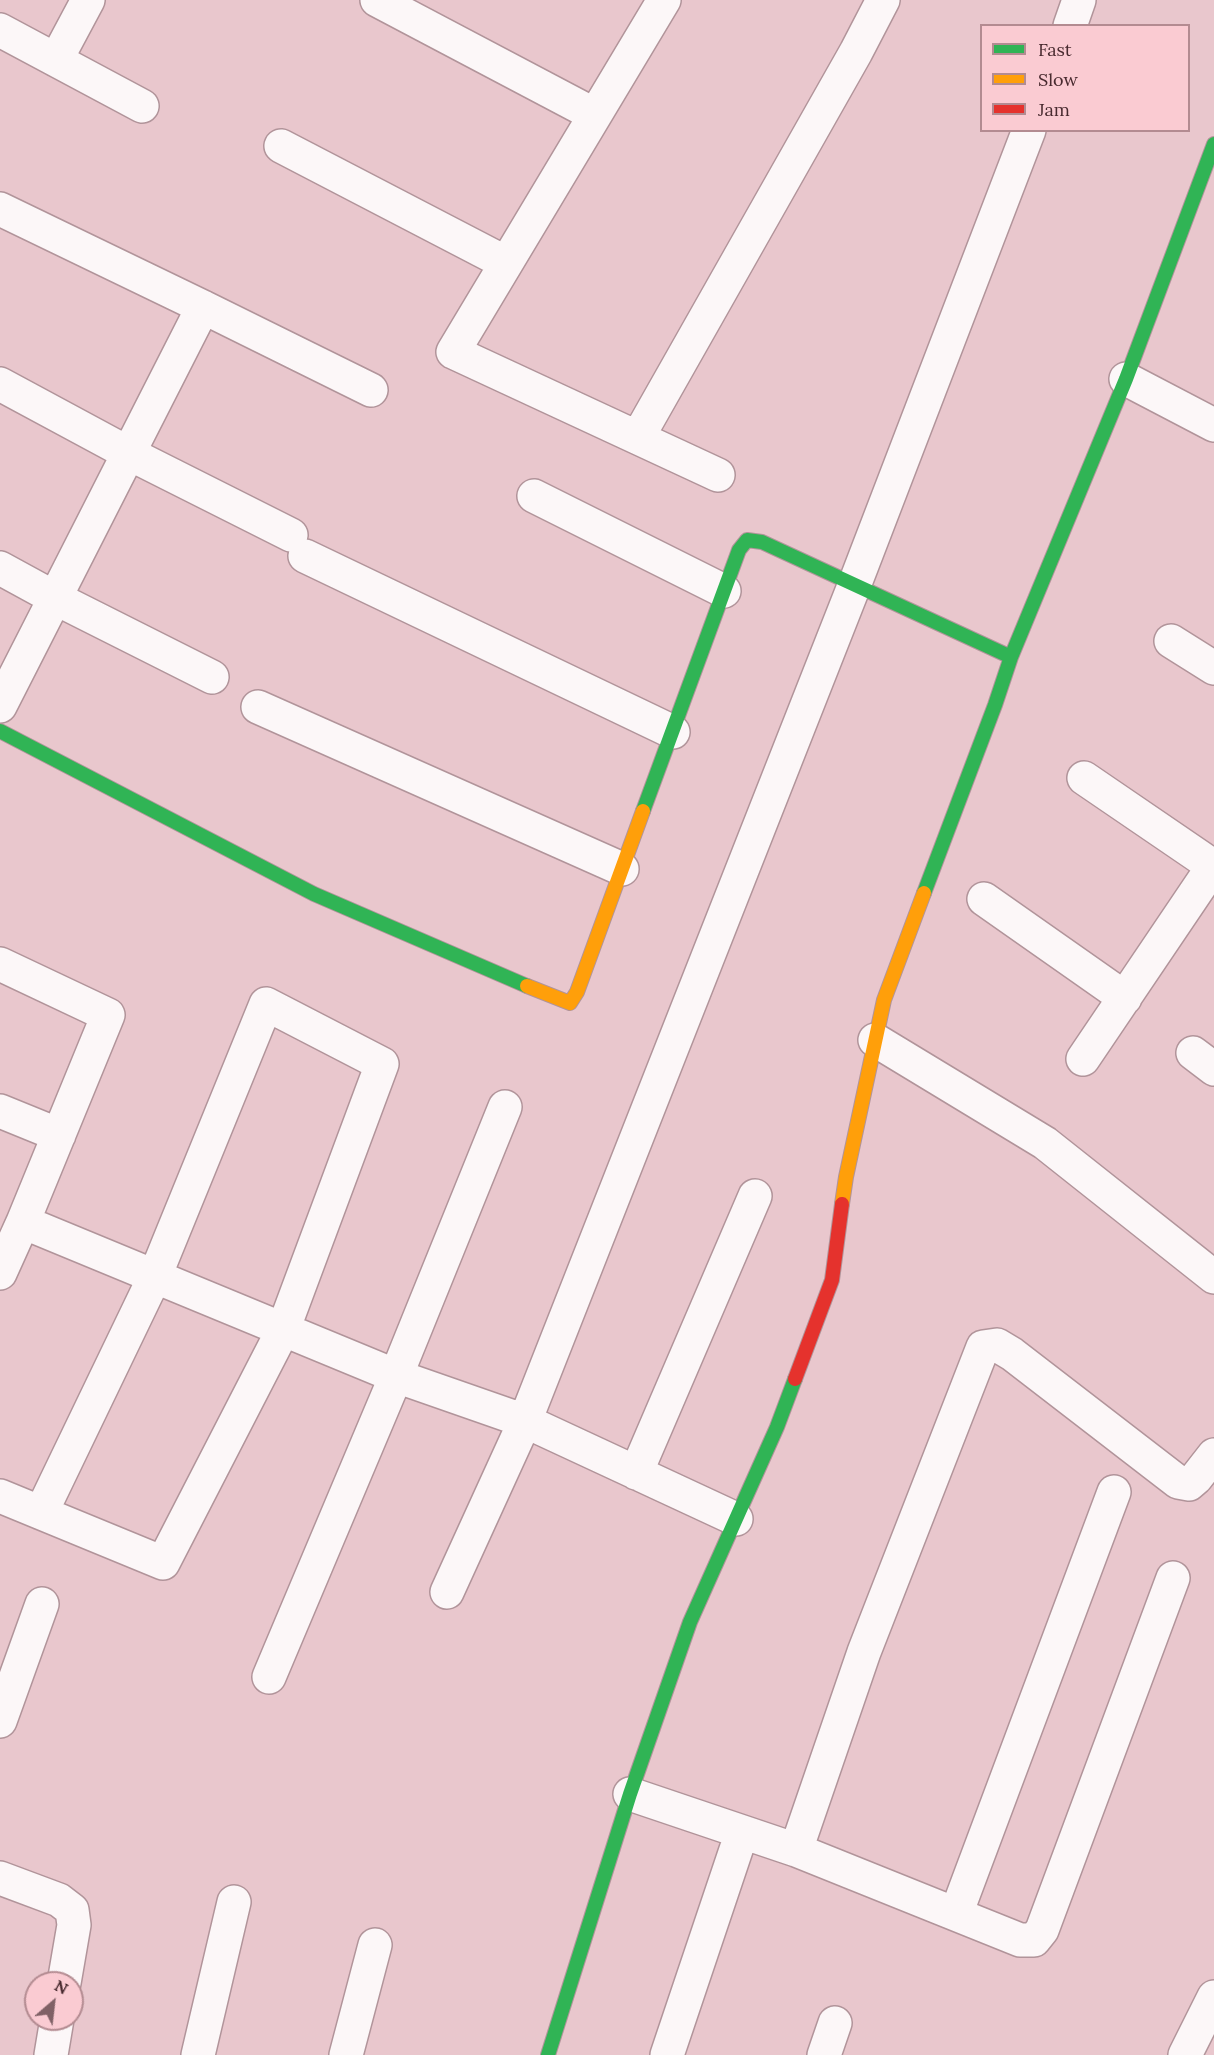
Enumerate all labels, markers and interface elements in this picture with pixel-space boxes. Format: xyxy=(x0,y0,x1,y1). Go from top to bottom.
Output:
legend xyxy=(980,24,1190,132)
text: Fast xyxy=(1038,38,1072,61)
text: Slow xyxy=(1038,68,1078,91)
text: Jam xyxy=(1038,98,1070,121)
north arrow xyxy=(24,1971,84,2031)
text: N xyxy=(51,1975,72,1999)

